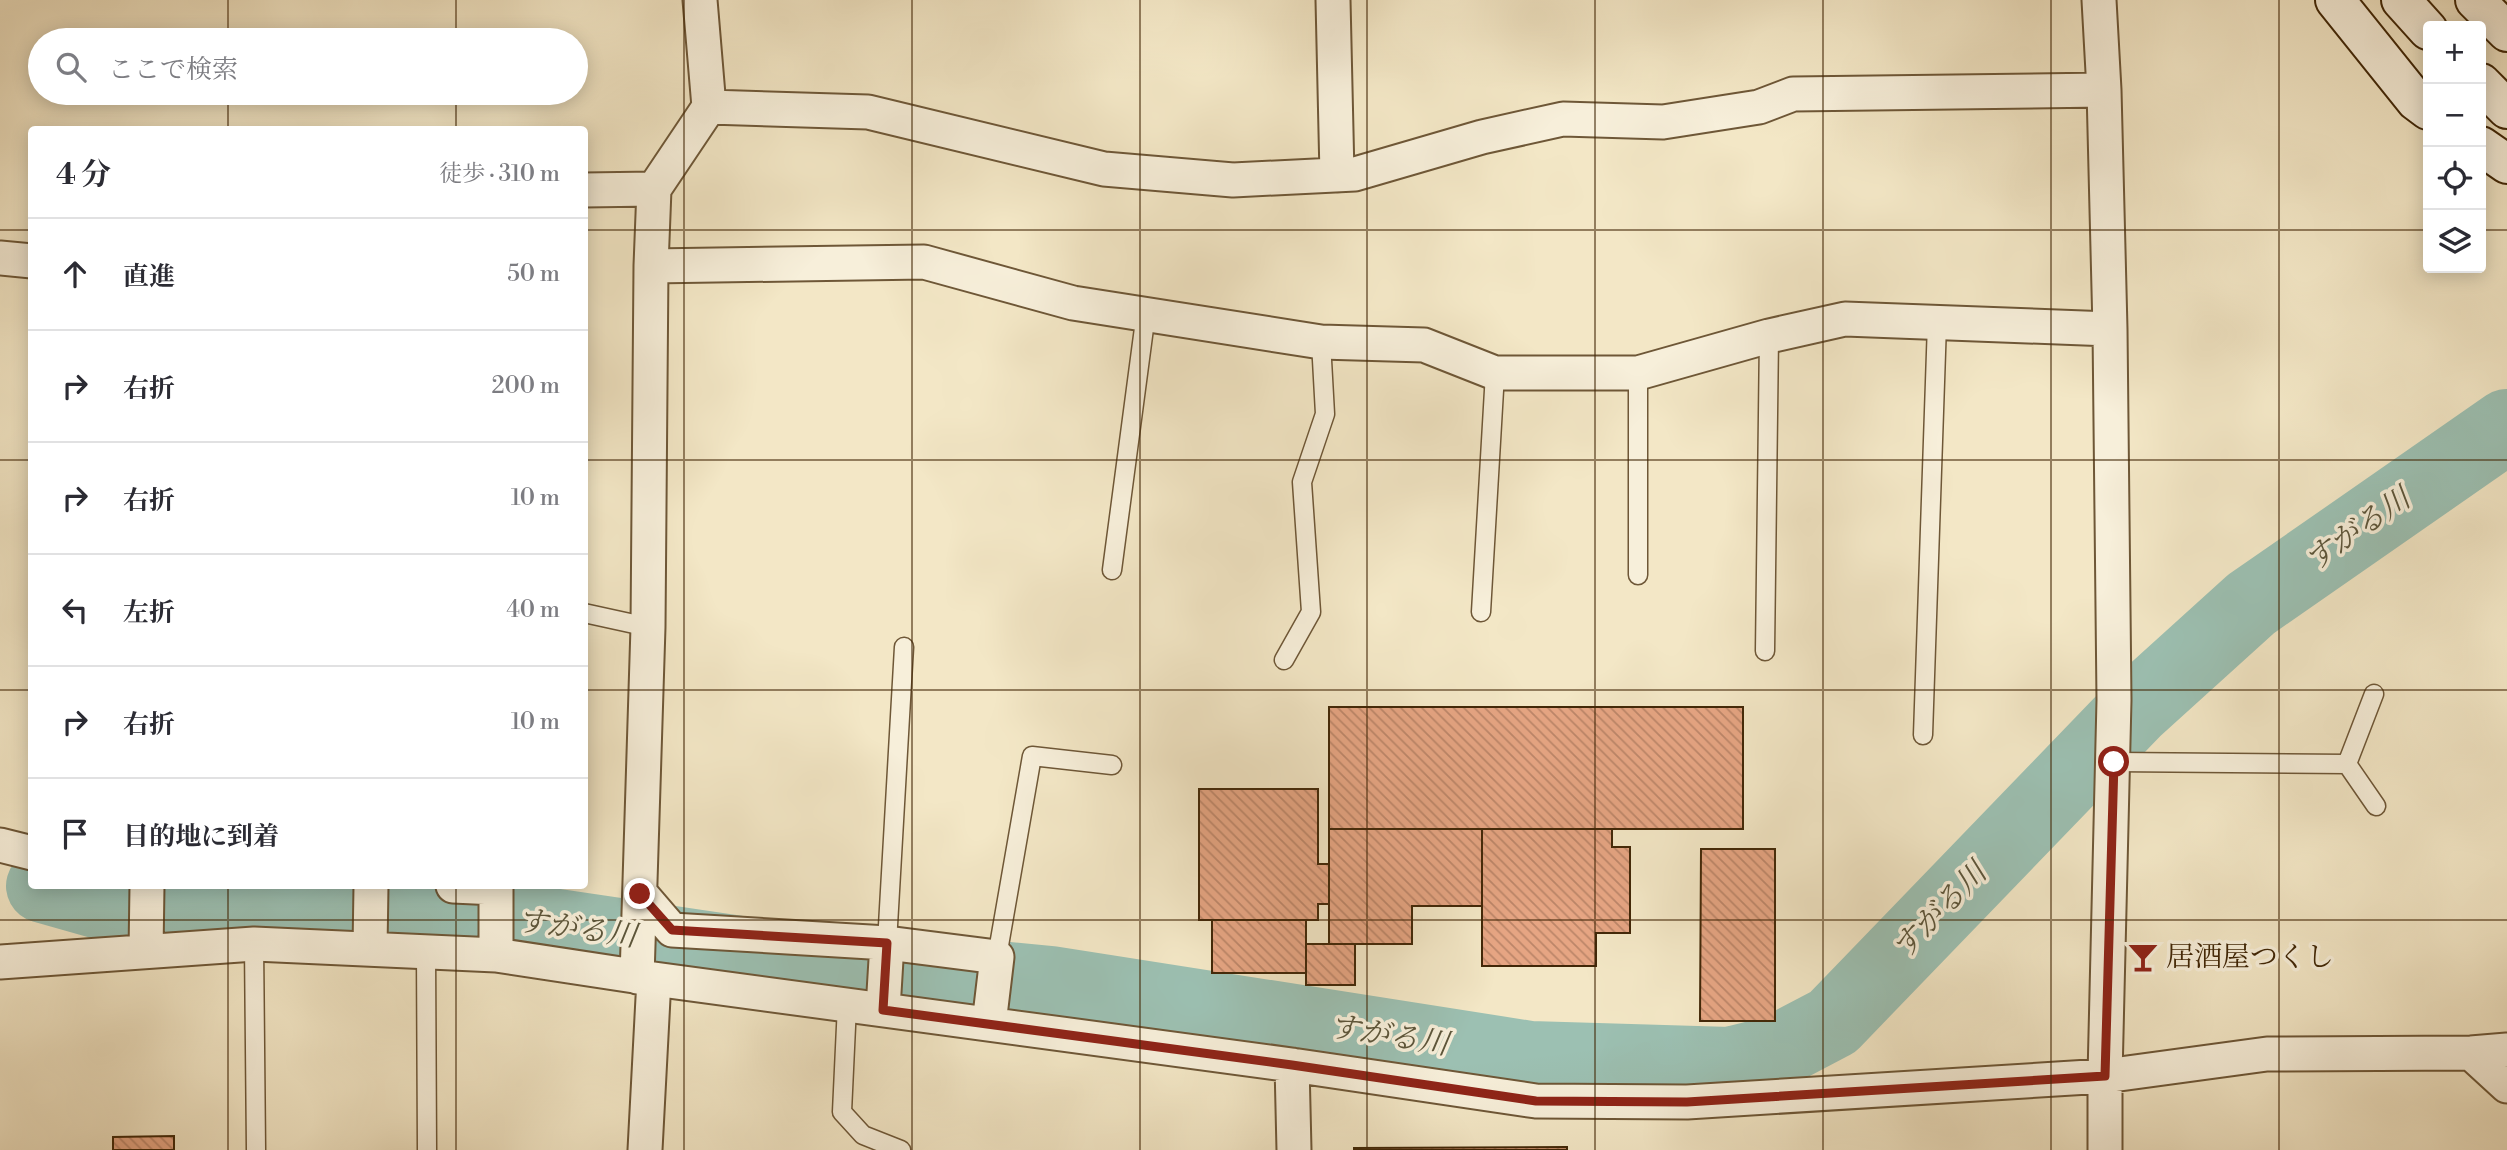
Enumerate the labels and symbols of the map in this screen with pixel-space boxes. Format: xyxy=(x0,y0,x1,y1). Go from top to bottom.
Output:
water label: すがる川 xyxy=(2298,478,2421,580)
route start xyxy=(2098,746,2129,777)
water label: すがる川 xyxy=(1885,852,1997,967)
route end xyxy=(624,878,655,909)
water label: すがる川 xyxy=(515,902,642,957)
bar icon: 居酒屋つくし xyxy=(2126,940,2160,974)
place label: 居酒屋つくし xyxy=(2166,940,2334,975)
water label: すがる川 xyxy=(1327,1008,1454,1065)

